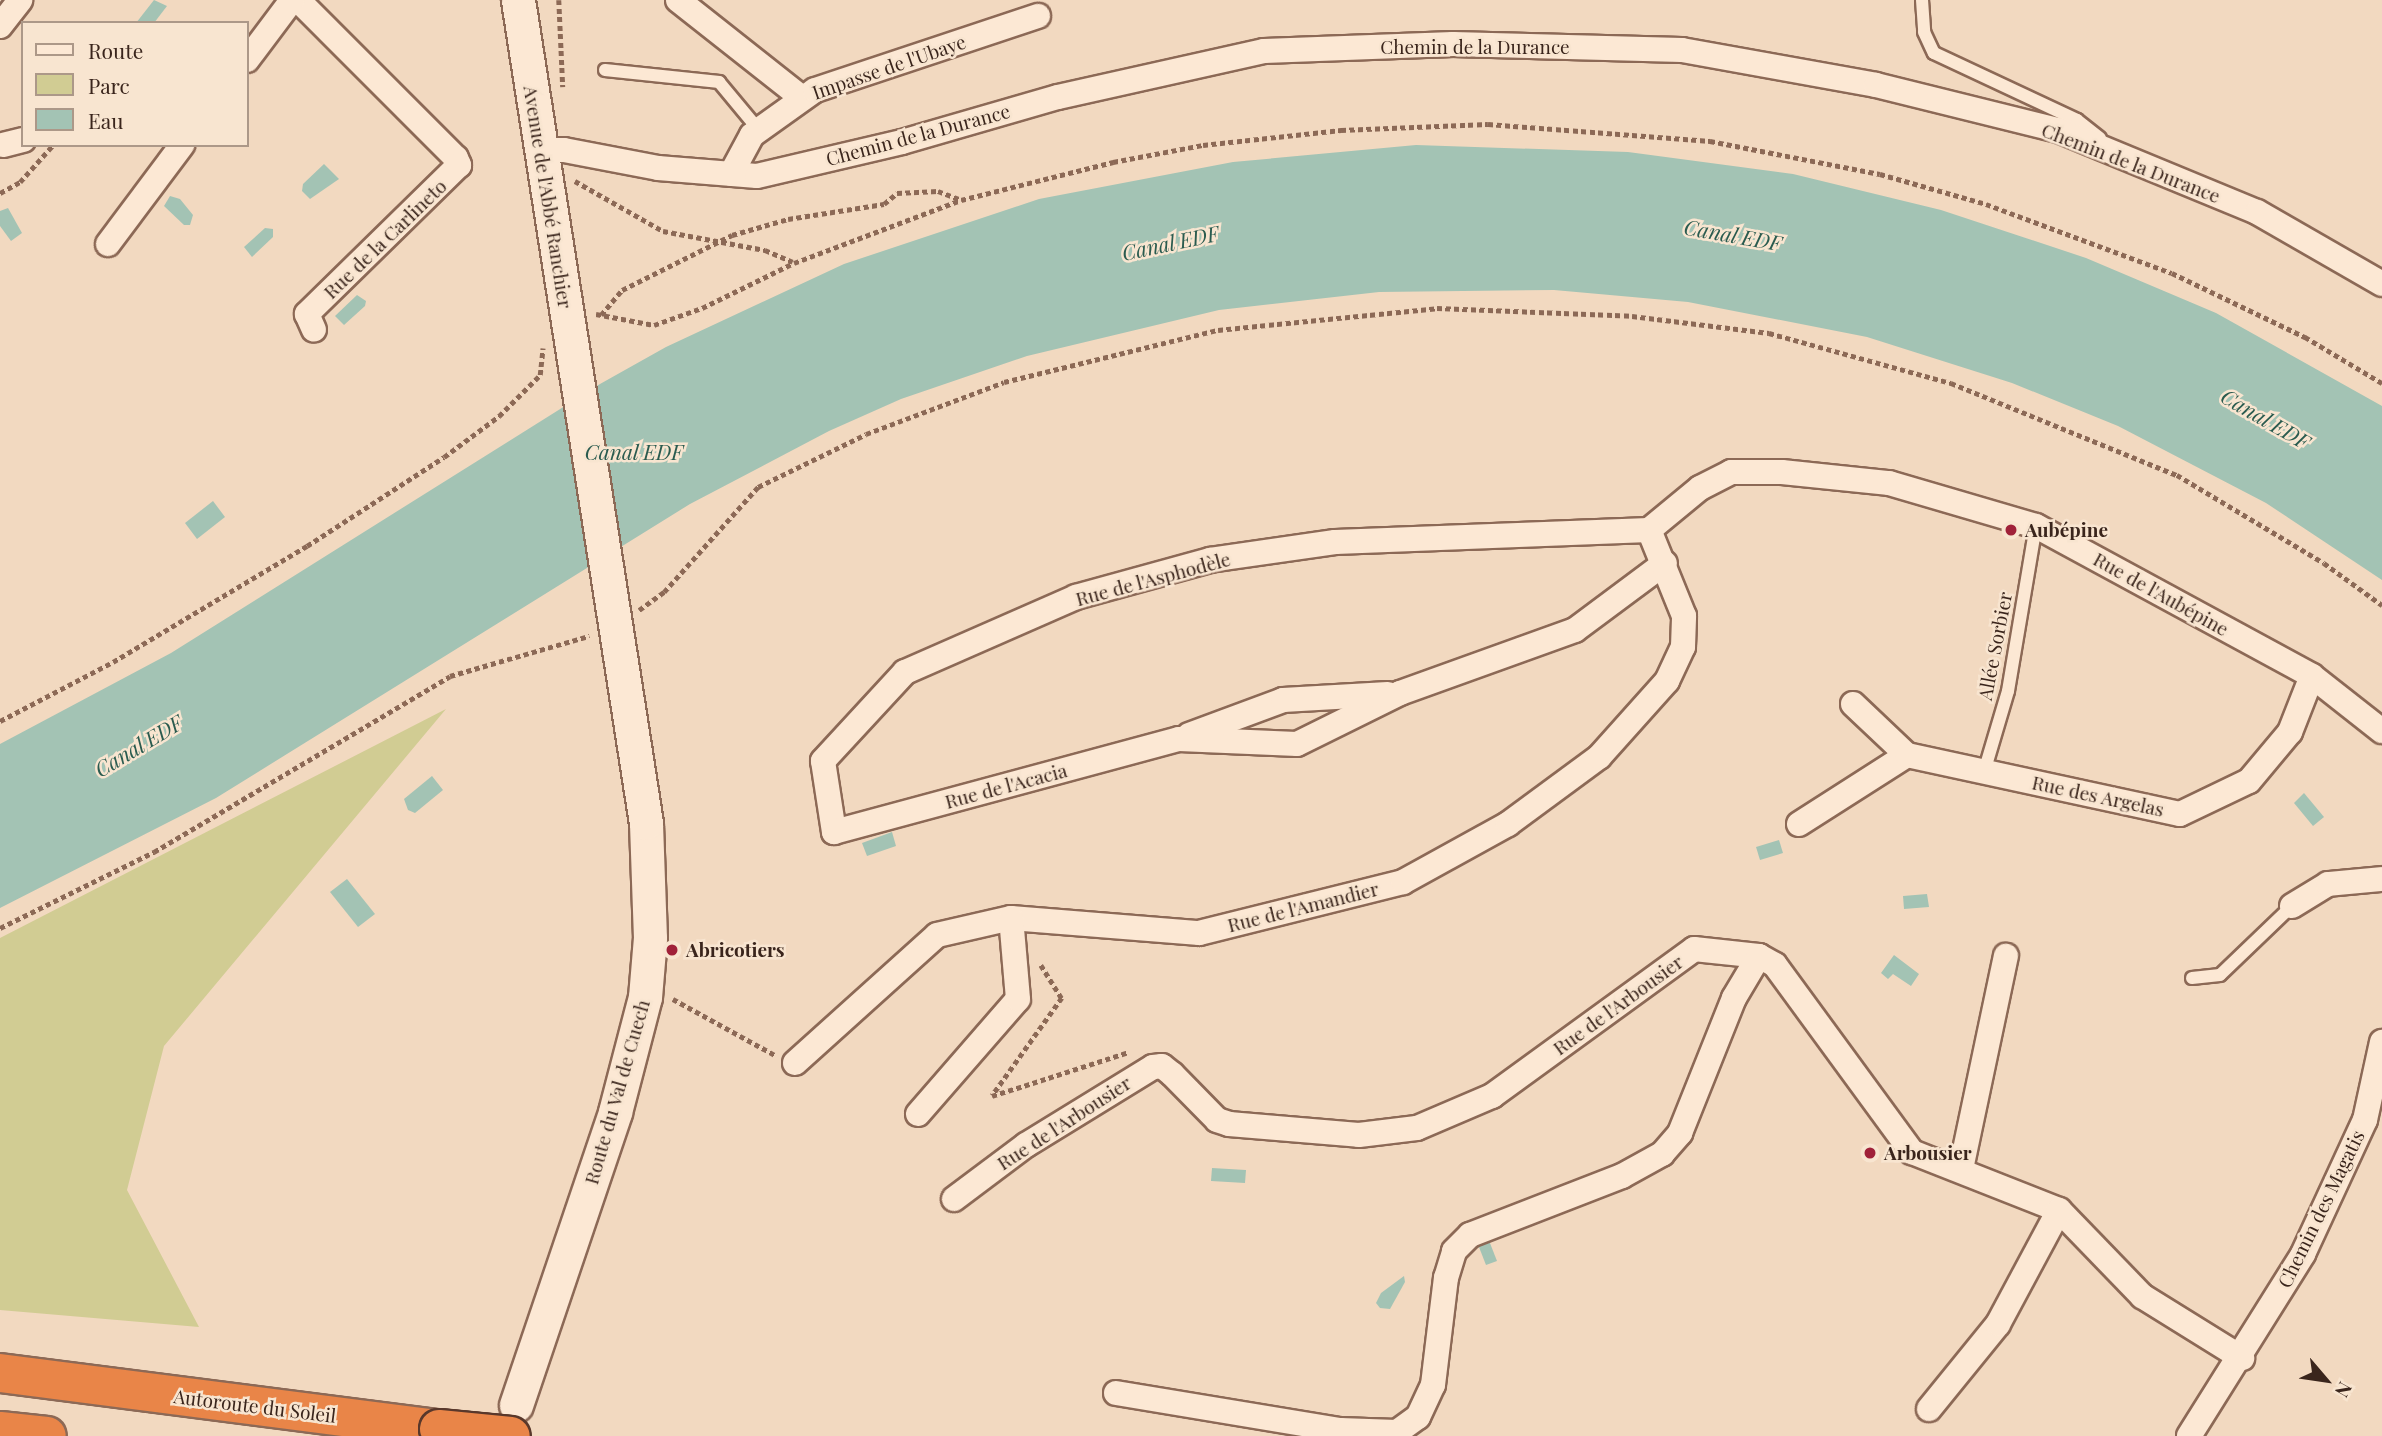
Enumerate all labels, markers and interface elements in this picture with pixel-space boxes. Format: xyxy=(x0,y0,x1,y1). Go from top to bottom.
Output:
legend xyxy=(21,21,248,147)
street label: Impasse de l'Ubaye xyxy=(809,30,969,104)
text: Route xyxy=(88,36,143,64)
street label: Chemin de la Durance xyxy=(1380,36,1570,58)
text: Parc xyxy=(88,71,130,99)
street label: Avenue de l'Abbé Ranchier xyxy=(519,84,577,310)
street label: Chemin de la Durance xyxy=(823,99,1013,171)
text: Eau xyxy=(88,106,123,134)
street label: Chemin de la Durance xyxy=(2038,118,2224,208)
street label: Rue de la Carlineto xyxy=(319,174,451,304)
water label: Canal EDF xyxy=(1682,213,1784,255)
water label: Canal EDF xyxy=(1119,219,1221,265)
water label: Canal EDF xyxy=(2217,382,2315,454)
water label: Canal EDF xyxy=(584,438,684,464)
place label: Aubépine xyxy=(2025,519,2108,541)
marker: Aubépine xyxy=(2003,522,2019,538)
street label: Rue de l'Asphodèle xyxy=(1073,547,1233,611)
street label: Rue de l'Aubépine xyxy=(2089,547,2233,641)
street label: Allée Sorbier xyxy=(1973,590,2017,702)
water label: Canal EDF xyxy=(89,709,187,781)
street label: Rue de l'Acacia xyxy=(942,759,1070,813)
street label: Rue des Argelas xyxy=(2030,771,2166,821)
street label: Rue de l'Amandier xyxy=(1225,877,1381,937)
place label: Abricotiers xyxy=(686,939,785,961)
marker: Abricotiers xyxy=(664,942,680,958)
street label: Rue de l'Arbousier xyxy=(1548,950,1688,1060)
street label: Route du Val de Cuech xyxy=(580,997,654,1187)
street label: Rue de l'Arbousier xyxy=(993,1071,1135,1175)
street label: Chemin des Magatis xyxy=(2273,1127,2369,1291)
place label: Arbousier xyxy=(1884,1142,1972,1164)
marker: Arbousier xyxy=(1862,1145,1878,1161)
north arrow xyxy=(2291,1345,2361,1415)
text: N xyxy=(2330,1378,2359,1402)
street label: Autoroute du Soleil xyxy=(173,1385,337,1427)

